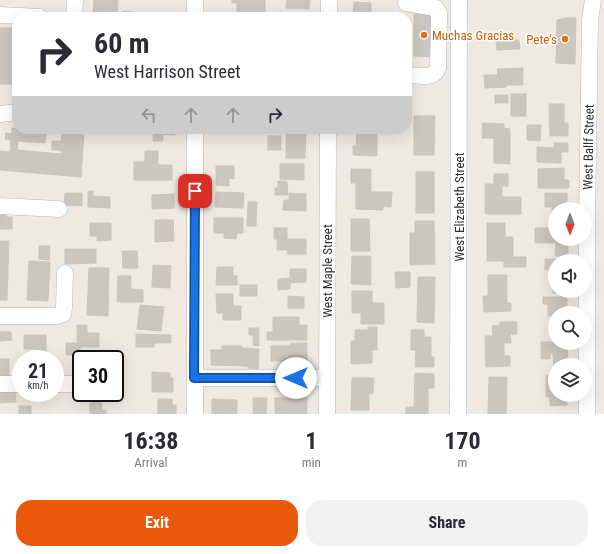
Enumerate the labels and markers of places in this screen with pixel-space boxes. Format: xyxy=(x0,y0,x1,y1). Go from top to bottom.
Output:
place label: Muchas Gracias xyxy=(432,28,514,43)
marker: Muchas Gracias xyxy=(419,30,429,40)
place label: Pete's xyxy=(526,32,557,47)
marker: Pete's xyxy=(560,34,570,44)
pin xyxy=(178,174,212,208)

